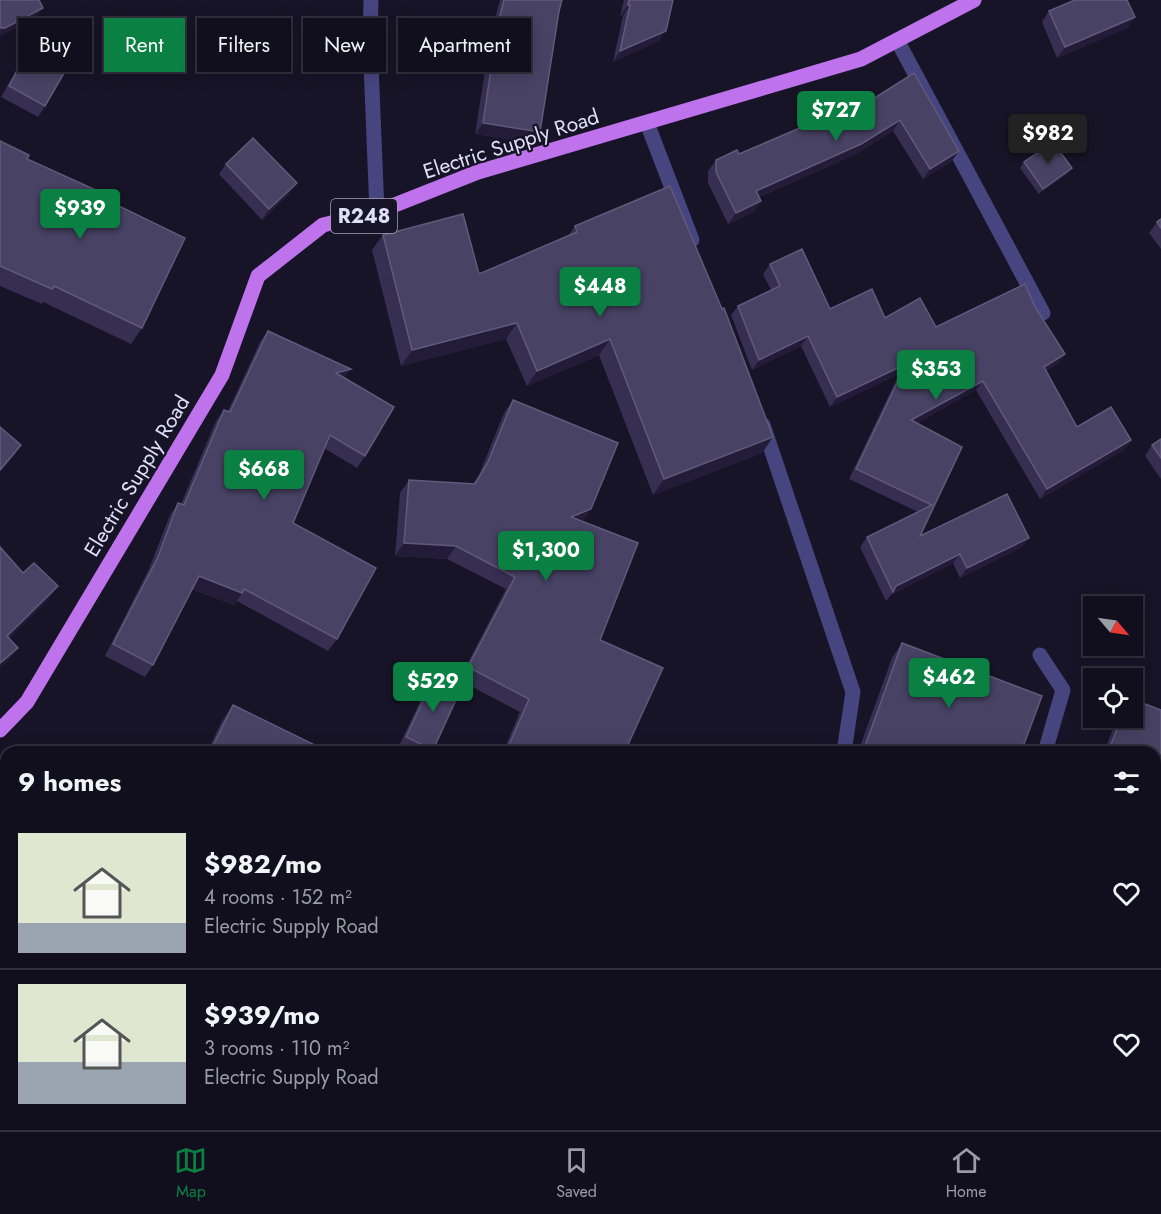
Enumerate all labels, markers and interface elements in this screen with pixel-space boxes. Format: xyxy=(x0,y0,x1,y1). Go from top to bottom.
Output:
chip: Buy xyxy=(18,18,92,72)
chip: Rent xyxy=(104,18,185,72)
chip: Filters xyxy=(197,18,291,72)
chip: New xyxy=(303,18,386,72)
chip: Apartment xyxy=(398,18,531,72)
pin: $727 xyxy=(800,91,872,142)
text: $727 xyxy=(811,96,861,125)
street label: Electric Supply Road xyxy=(419,101,603,187)
pin: $982 xyxy=(1012,114,1084,165)
text: $982 xyxy=(1022,119,1074,148)
pin: $939 xyxy=(44,189,116,240)
text: $939 xyxy=(54,194,106,223)
road number: R248 xyxy=(331,199,397,233)
pin: $448 xyxy=(564,267,636,318)
text: $448 xyxy=(574,272,626,301)
pin: $353 xyxy=(900,350,972,401)
text: $353 xyxy=(911,355,961,384)
street label: Electric Supply Road xyxy=(77,390,197,562)
pin: $668 xyxy=(228,450,300,501)
text: $668 xyxy=(238,455,290,484)
pin: $1,300 xyxy=(497,531,595,582)
text: $1,300 xyxy=(512,536,580,565)
north arrow xyxy=(1083,596,1143,656)
map controls xyxy=(1083,596,1143,728)
pin: $462 xyxy=(913,658,985,709)
pin: $529 xyxy=(397,662,469,713)
text: $462 xyxy=(923,663,975,692)
text: $529 xyxy=(407,667,459,696)
button: locate xyxy=(1083,668,1143,728)
text: 9 homes xyxy=(18,763,121,801)
icon: filters xyxy=(1110,766,1143,799)
text: $982/mo xyxy=(204,845,322,883)
icon: home xyxy=(66,857,138,929)
icon: heart xyxy=(1110,877,1143,910)
text: 4 rooms · 152 m² xyxy=(204,883,352,912)
text: Electric Supply Road xyxy=(204,912,379,941)
text: $939/mo xyxy=(204,996,320,1034)
icon: home xyxy=(66,1008,138,1080)
icon: heart xyxy=(1110,1028,1143,1061)
text: 3 rooms · 110 m² xyxy=(204,1034,350,1063)
text: Electric Supply Road xyxy=(204,1063,379,1092)
tab: Map xyxy=(174,1144,207,1203)
tab: Saved xyxy=(556,1144,597,1203)
tab: Home xyxy=(946,1144,987,1203)

